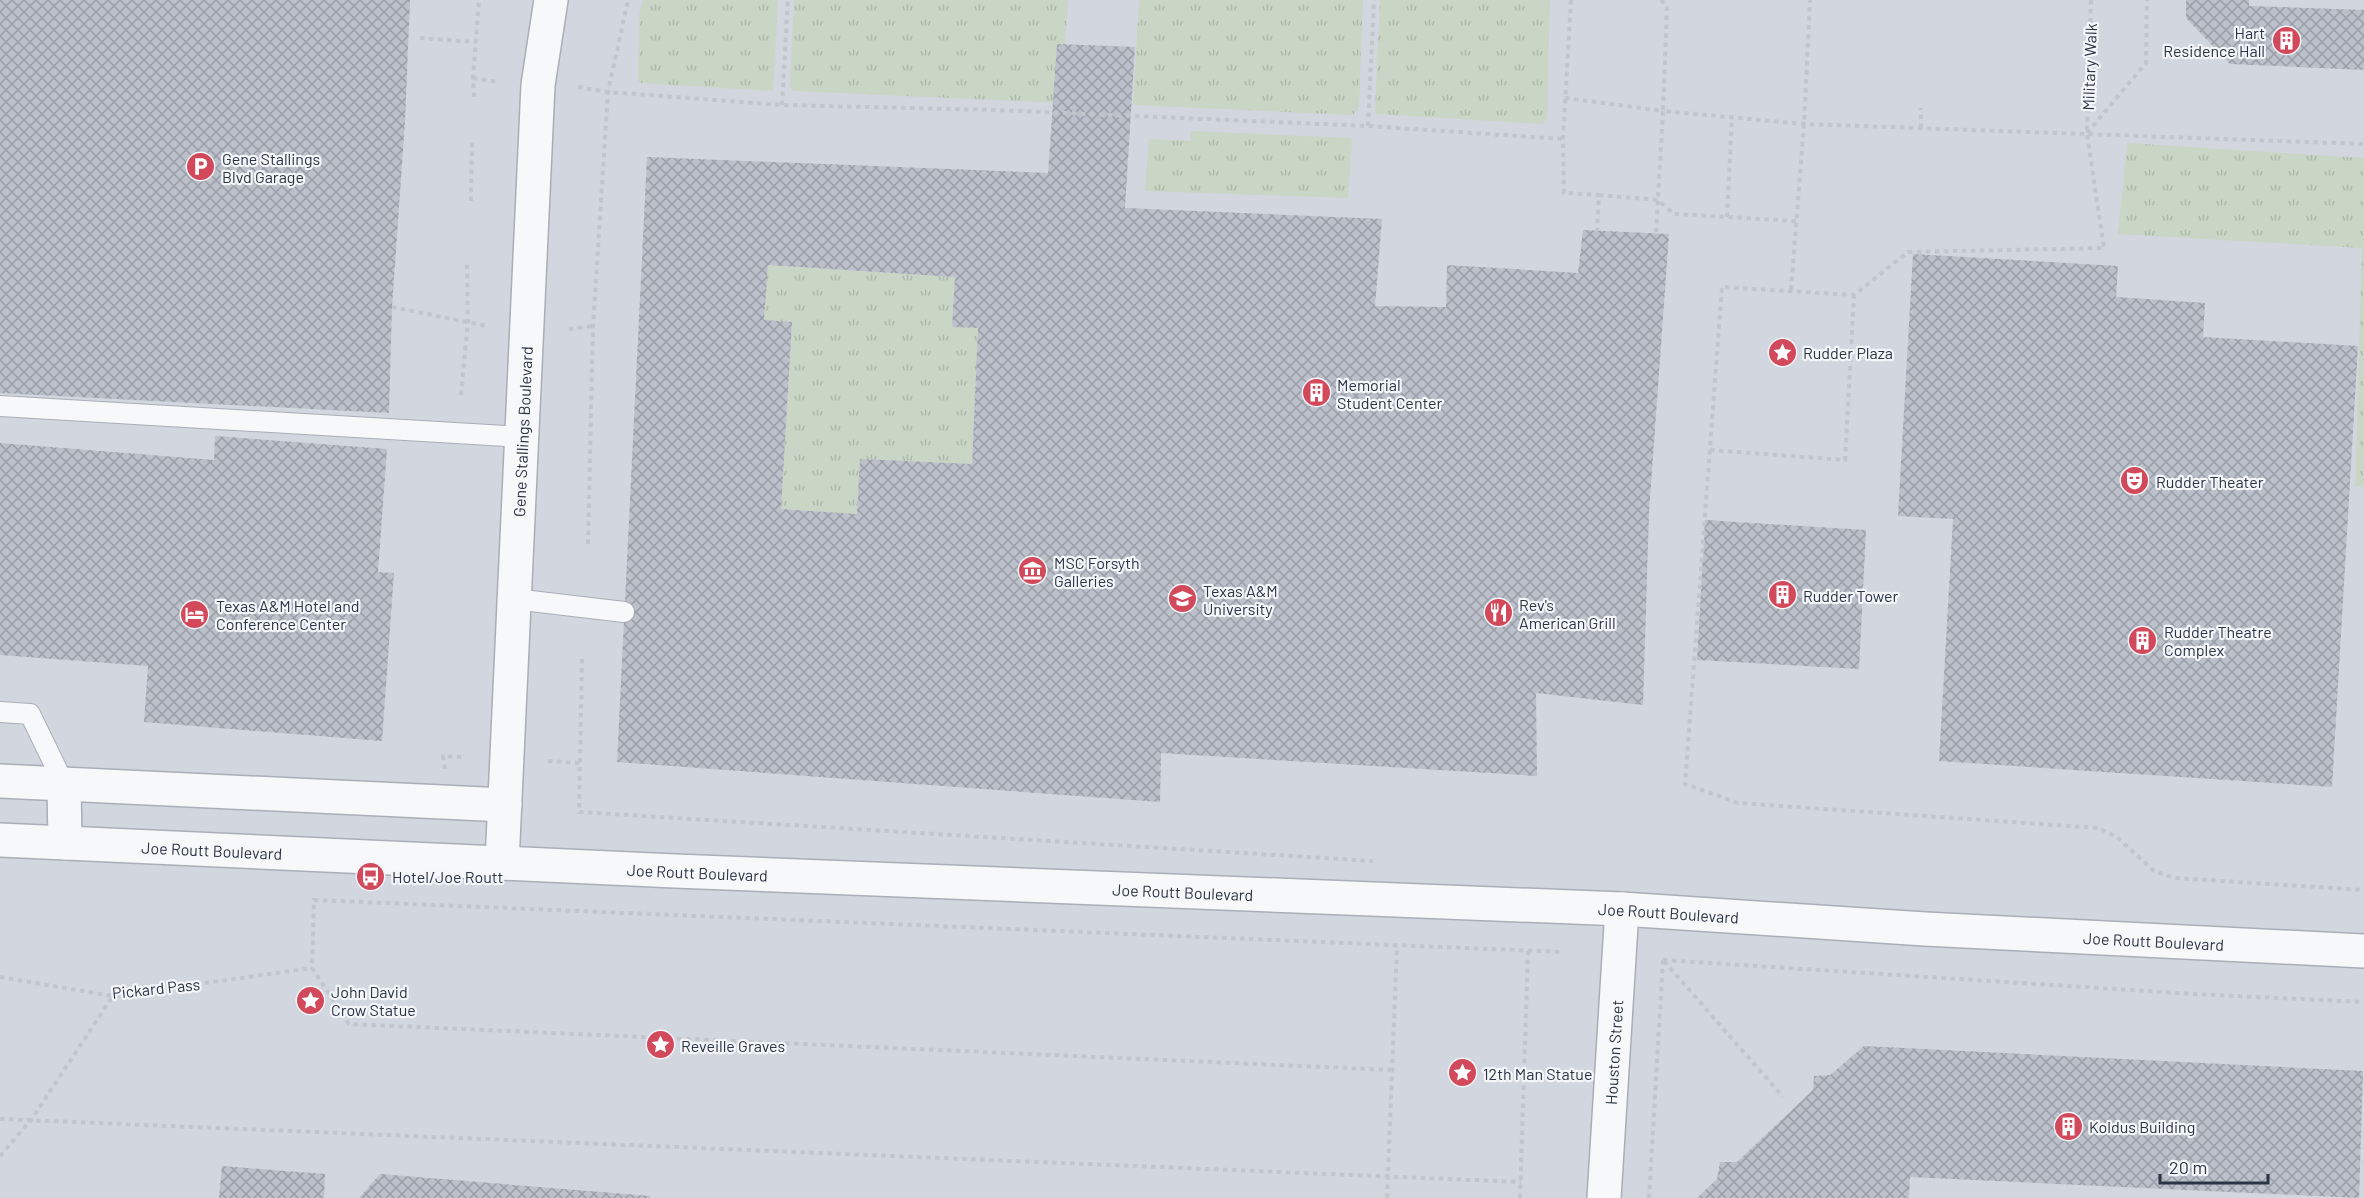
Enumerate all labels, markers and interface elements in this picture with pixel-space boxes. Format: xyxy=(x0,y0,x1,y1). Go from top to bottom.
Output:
street label: Military Walk xyxy=(2078,23,2100,111)
place label: Hart Residence Hall xyxy=(2163,23,2265,60)
building icon: Hart Residence Hall xyxy=(2270,25,2302,57)
place label: Gene Stallings Blvd Garage xyxy=(222,149,320,186)
parking icon: Gene Stallings Blvd Garage xyxy=(185,151,217,183)
place icon: Rudder Plaza xyxy=(1766,336,1798,368)
place label: Rudder Plaza xyxy=(1803,343,1893,362)
street label: Gene Stallings Boulevard xyxy=(509,346,535,517)
place label: Memorial Student Center xyxy=(1337,375,1443,412)
building icon: Memorial Student Center xyxy=(1300,377,1332,409)
theatre icon: Rudder Theater xyxy=(2119,465,2151,497)
place label: Rudder Theater xyxy=(2156,472,2264,491)
place label: MSC Forsyth Galleries xyxy=(1054,553,1140,590)
museum icon: MSC Forsyth Galleries xyxy=(1017,555,1049,587)
building icon: Rudder Tower xyxy=(1766,579,1798,611)
place label: Texas A&M University xyxy=(1203,581,1278,618)
school or university icon: Texas A&M University xyxy=(1166,583,1198,615)
place label: Rudder Tower xyxy=(1803,586,1899,605)
place label: Rev's American Grill xyxy=(1519,595,1616,632)
place label: Texas A&M Hotel and Conference Center xyxy=(216,596,359,633)
restaurant icon: Rev's American Grill xyxy=(1482,597,1514,629)
hotel icon: Texas A&M Hotel and Conference Center xyxy=(179,598,211,630)
place label: Rudder Theatre Complex xyxy=(2164,622,2272,659)
building icon: Rudder Theatre Complex xyxy=(2127,624,2159,656)
street label: Joe Routt Boulevard xyxy=(141,837,283,862)
street label: Joe Routt Boulevard xyxy=(626,859,768,884)
bus stop icon: Hotel/Joe Routt xyxy=(355,860,387,892)
place label: Hotel/Joe Routt xyxy=(392,867,503,886)
street label: Joe Routt Boulevard xyxy=(1112,879,1254,904)
street label: Joe Routt Boulevard xyxy=(1598,899,1739,926)
street label: Joe Routt Boulevard xyxy=(2083,927,2225,953)
street label: Pickard Pass xyxy=(111,974,201,1002)
place label: John David Crow Statue xyxy=(331,982,416,1019)
place icon: John David Crow Statue xyxy=(294,984,326,1016)
street label: Houston Street xyxy=(1600,999,1626,1105)
place icon: Reveille Graves xyxy=(644,1029,676,1061)
place label: Reveille Graves xyxy=(681,1036,785,1055)
place icon: 12th Man Statue xyxy=(1446,1057,1478,1089)
place label: 12th Man Statue xyxy=(1483,1064,1592,1083)
building icon: Koldus Building xyxy=(2052,1110,2084,1142)
place label: Koldus Building xyxy=(2089,1117,2195,1136)
scale bar xyxy=(2160,1147,2268,1185)
text: 20 m xyxy=(2169,1156,2207,1178)

